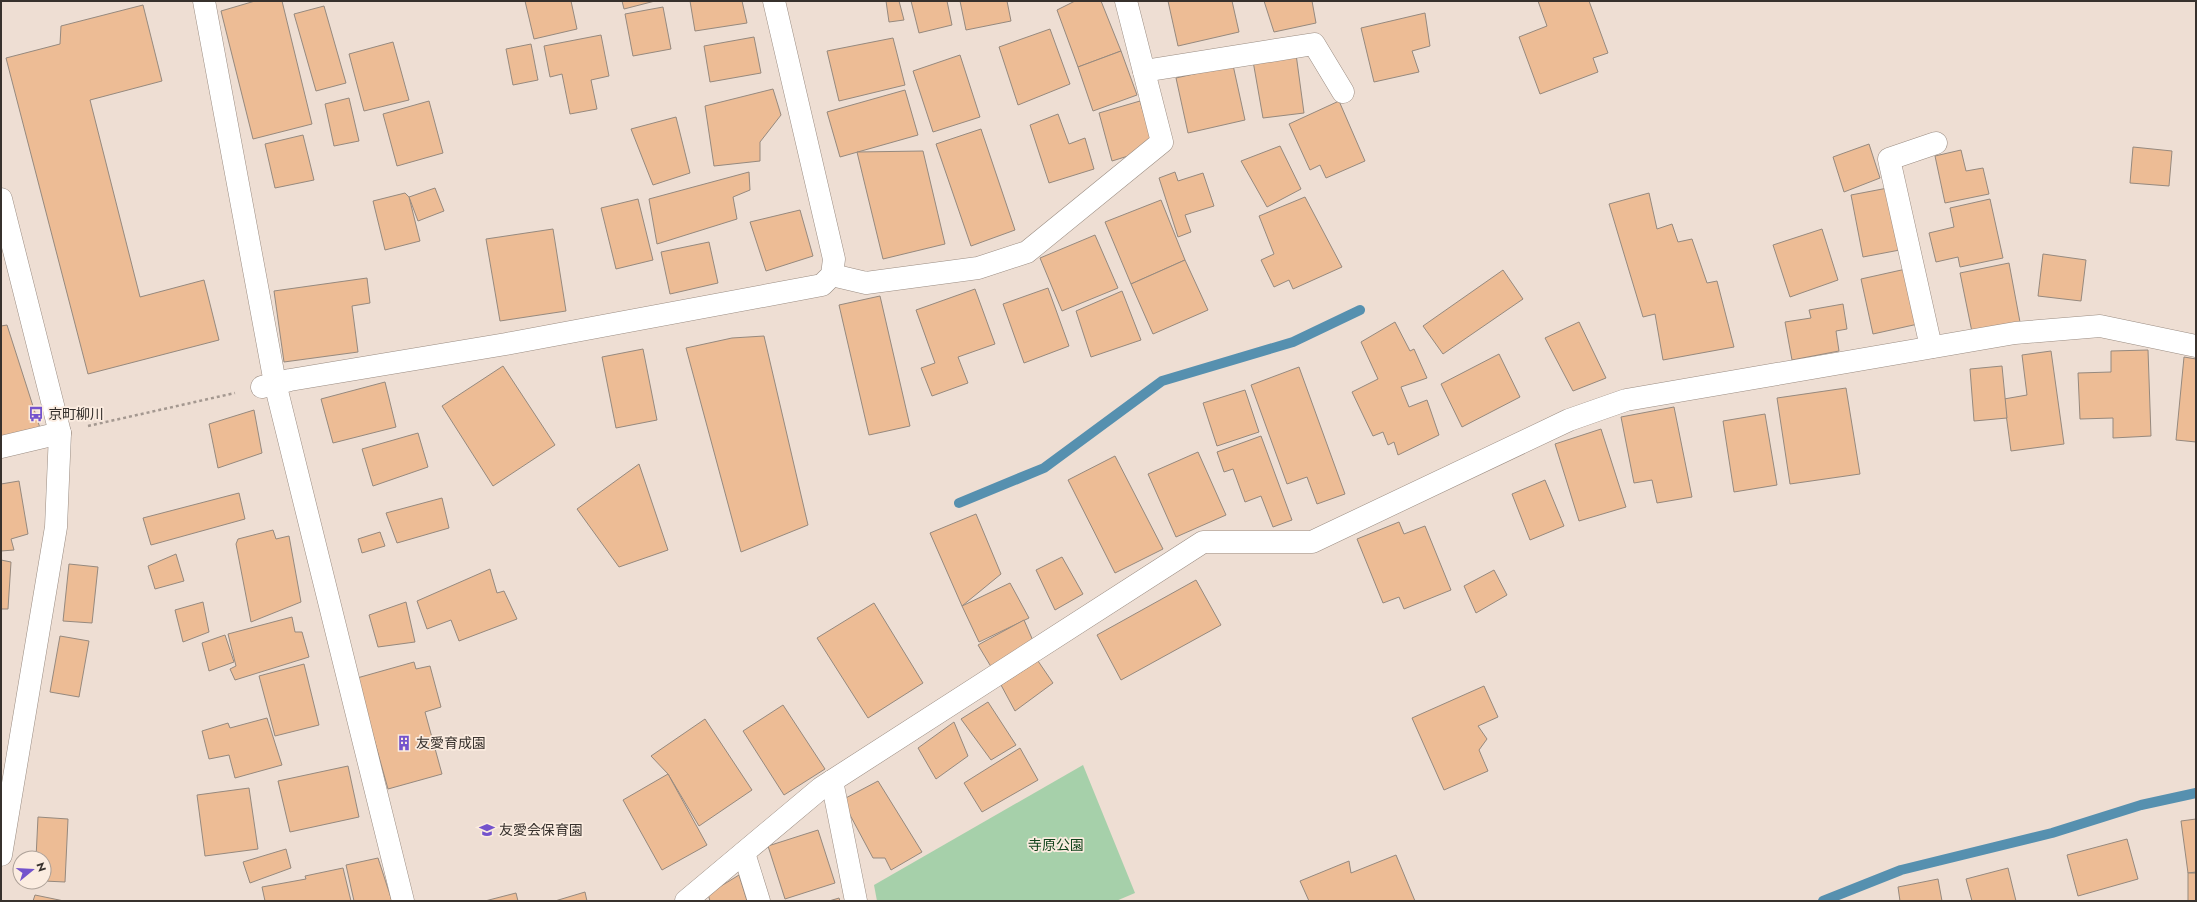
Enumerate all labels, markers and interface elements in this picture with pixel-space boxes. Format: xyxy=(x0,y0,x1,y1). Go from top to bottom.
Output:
place label: 京町柳川 xyxy=(48,404,104,424)
bus stop icon: 京町柳川 xyxy=(27,405,45,423)
place label: 友愛育成園 xyxy=(416,733,486,753)
building icon: 友愛育成園 xyxy=(395,734,413,752)
place label: 友愛会保育園 xyxy=(499,820,583,840)
school or university icon: 友愛会保育園 xyxy=(478,821,496,839)
park label: 寺原公園 xyxy=(1028,835,1084,855)
north arrow xyxy=(12,850,52,890)
text: N xyxy=(33,860,50,874)

